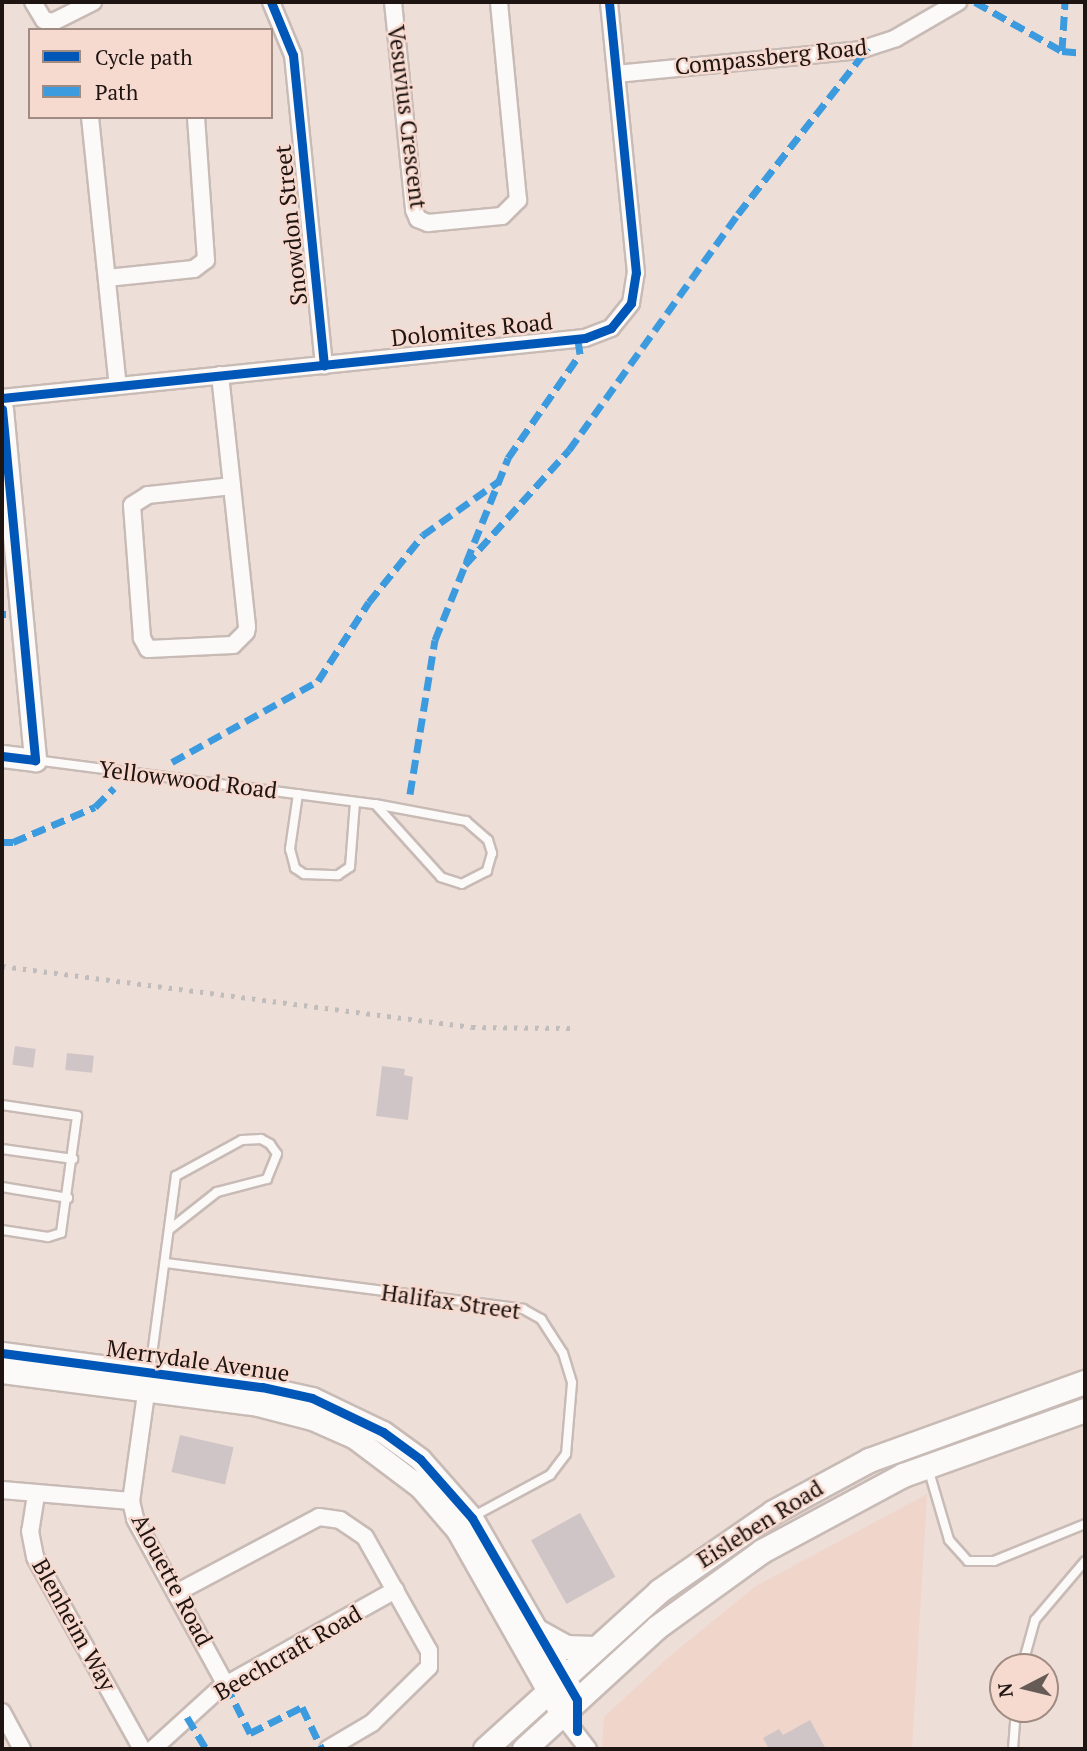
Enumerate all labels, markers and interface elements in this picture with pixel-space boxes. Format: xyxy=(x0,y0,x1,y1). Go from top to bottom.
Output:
street label: Vesuvius Crescent xyxy=(382,24,432,210)
legend xyxy=(28,28,273,119)
street label: Compassberg Road xyxy=(673,33,869,81)
text: Cycle path xyxy=(95,43,193,71)
text: Path xyxy=(95,78,138,106)
street label: Snowdon Street xyxy=(269,143,313,307)
street label: Dolomites Road xyxy=(390,308,554,352)
street label: Yellowwood Road xyxy=(97,755,279,805)
street label: Halifax Street xyxy=(379,1279,523,1325)
street label: Merrydale Avenue xyxy=(105,1334,291,1388)
street label: Eisleben Road xyxy=(692,1474,828,1574)
street label: Alouette Road xyxy=(126,1509,218,1651)
street label: Blenheim Way xyxy=(26,1554,122,1696)
street label: Beechcraft Road xyxy=(209,1600,367,1706)
north arrow xyxy=(989,1653,1059,1723)
text: N xyxy=(991,1682,1018,1699)

